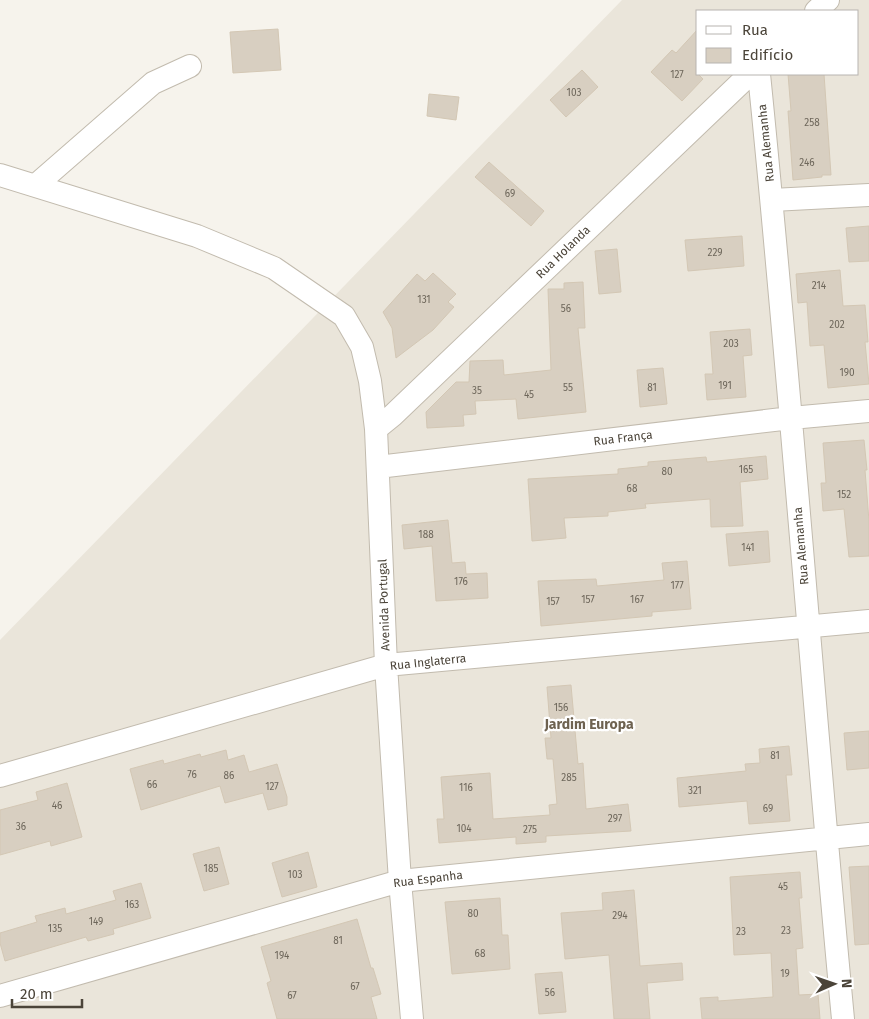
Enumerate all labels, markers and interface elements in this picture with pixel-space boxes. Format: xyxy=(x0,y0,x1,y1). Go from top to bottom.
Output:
legend xyxy=(696,10,859,75)
text: Rua xyxy=(742,21,768,39)
text: Edifício xyxy=(742,46,793,64)
house number: 127 xyxy=(670,69,684,81)
house number: 103 xyxy=(567,87,581,99)
street label: Rua Alemanha xyxy=(755,103,777,183)
house number: 258 xyxy=(804,117,820,129)
house number: 246 xyxy=(799,157,815,169)
house number: 69 xyxy=(505,188,515,200)
street label: Rua Holanda xyxy=(533,223,593,281)
house number: 229 xyxy=(707,247,723,259)
house number: 214 xyxy=(812,280,827,292)
house number: 131 xyxy=(417,294,431,306)
house number: 56 xyxy=(561,303,571,315)
house number: 202 xyxy=(829,319,845,331)
house number: 203 xyxy=(723,338,739,350)
house number: 190 xyxy=(839,367,855,379)
house number: 191 xyxy=(718,380,732,392)
house number: 55 xyxy=(563,382,573,394)
house number: 81 xyxy=(647,382,657,394)
house number: 35 xyxy=(472,385,482,397)
house number: 45 xyxy=(524,389,534,401)
street label: Rua França xyxy=(593,427,653,449)
house number: 165 xyxy=(739,464,753,476)
house number: 80 xyxy=(661,466,673,478)
house number: 68 xyxy=(627,483,638,495)
house number: 152 xyxy=(837,489,851,501)
street label: Rua Alemanha xyxy=(791,506,811,586)
house number: 188 xyxy=(418,529,434,541)
house number: 141 xyxy=(741,542,755,554)
street label: Avenida Portugal xyxy=(375,558,393,651)
house number: 176 xyxy=(454,576,468,588)
house number: 177 xyxy=(670,580,684,592)
house number: 157 xyxy=(581,594,595,606)
house number: 167 xyxy=(630,594,644,606)
house number: 157 xyxy=(546,596,560,608)
street label: Rua Inglaterra xyxy=(389,651,467,673)
house number: 156 xyxy=(554,702,568,714)
district label: Jardim Europa xyxy=(543,716,634,733)
house number: 81 xyxy=(770,750,780,762)
house number: 76 xyxy=(187,769,197,781)
house number: 86 xyxy=(224,770,234,782)
house number: 285 xyxy=(561,772,577,784)
house number: 66 xyxy=(147,779,157,791)
house number: 127 xyxy=(265,781,279,793)
house number: 116 xyxy=(459,782,473,794)
house number: 321 xyxy=(688,785,702,797)
house number: 46 xyxy=(52,800,62,812)
house number: 69 xyxy=(763,803,773,815)
house number: 297 xyxy=(608,813,623,825)
house number: 36 xyxy=(16,821,26,833)
house number: 104 xyxy=(456,823,472,835)
house number: 275 xyxy=(523,824,537,836)
house number: 185 xyxy=(204,863,218,875)
street label: Rua Espanha xyxy=(392,868,464,890)
house number: 103 xyxy=(288,869,302,881)
house number: 45 xyxy=(778,881,788,893)
house number: 163 xyxy=(125,899,139,911)
house number: 80 xyxy=(467,908,479,920)
house number: 294 xyxy=(612,910,628,922)
house number: 149 xyxy=(89,916,103,928)
house number: 135 xyxy=(48,923,62,935)
house number: 23 xyxy=(781,925,791,937)
house number: 23 xyxy=(736,926,746,938)
house number: 81 xyxy=(333,935,343,947)
house number: 68 xyxy=(475,948,486,960)
house number: 194 xyxy=(275,950,290,962)
north arrow xyxy=(809,959,859,1009)
house number: 19 xyxy=(780,968,790,980)
scale bar xyxy=(12,976,82,1008)
text: N xyxy=(838,979,855,989)
house number: 67 xyxy=(350,981,360,993)
text: 20 m xyxy=(20,985,53,1003)
house number: 56 xyxy=(545,987,555,999)
house number: 67 xyxy=(287,990,297,1002)

